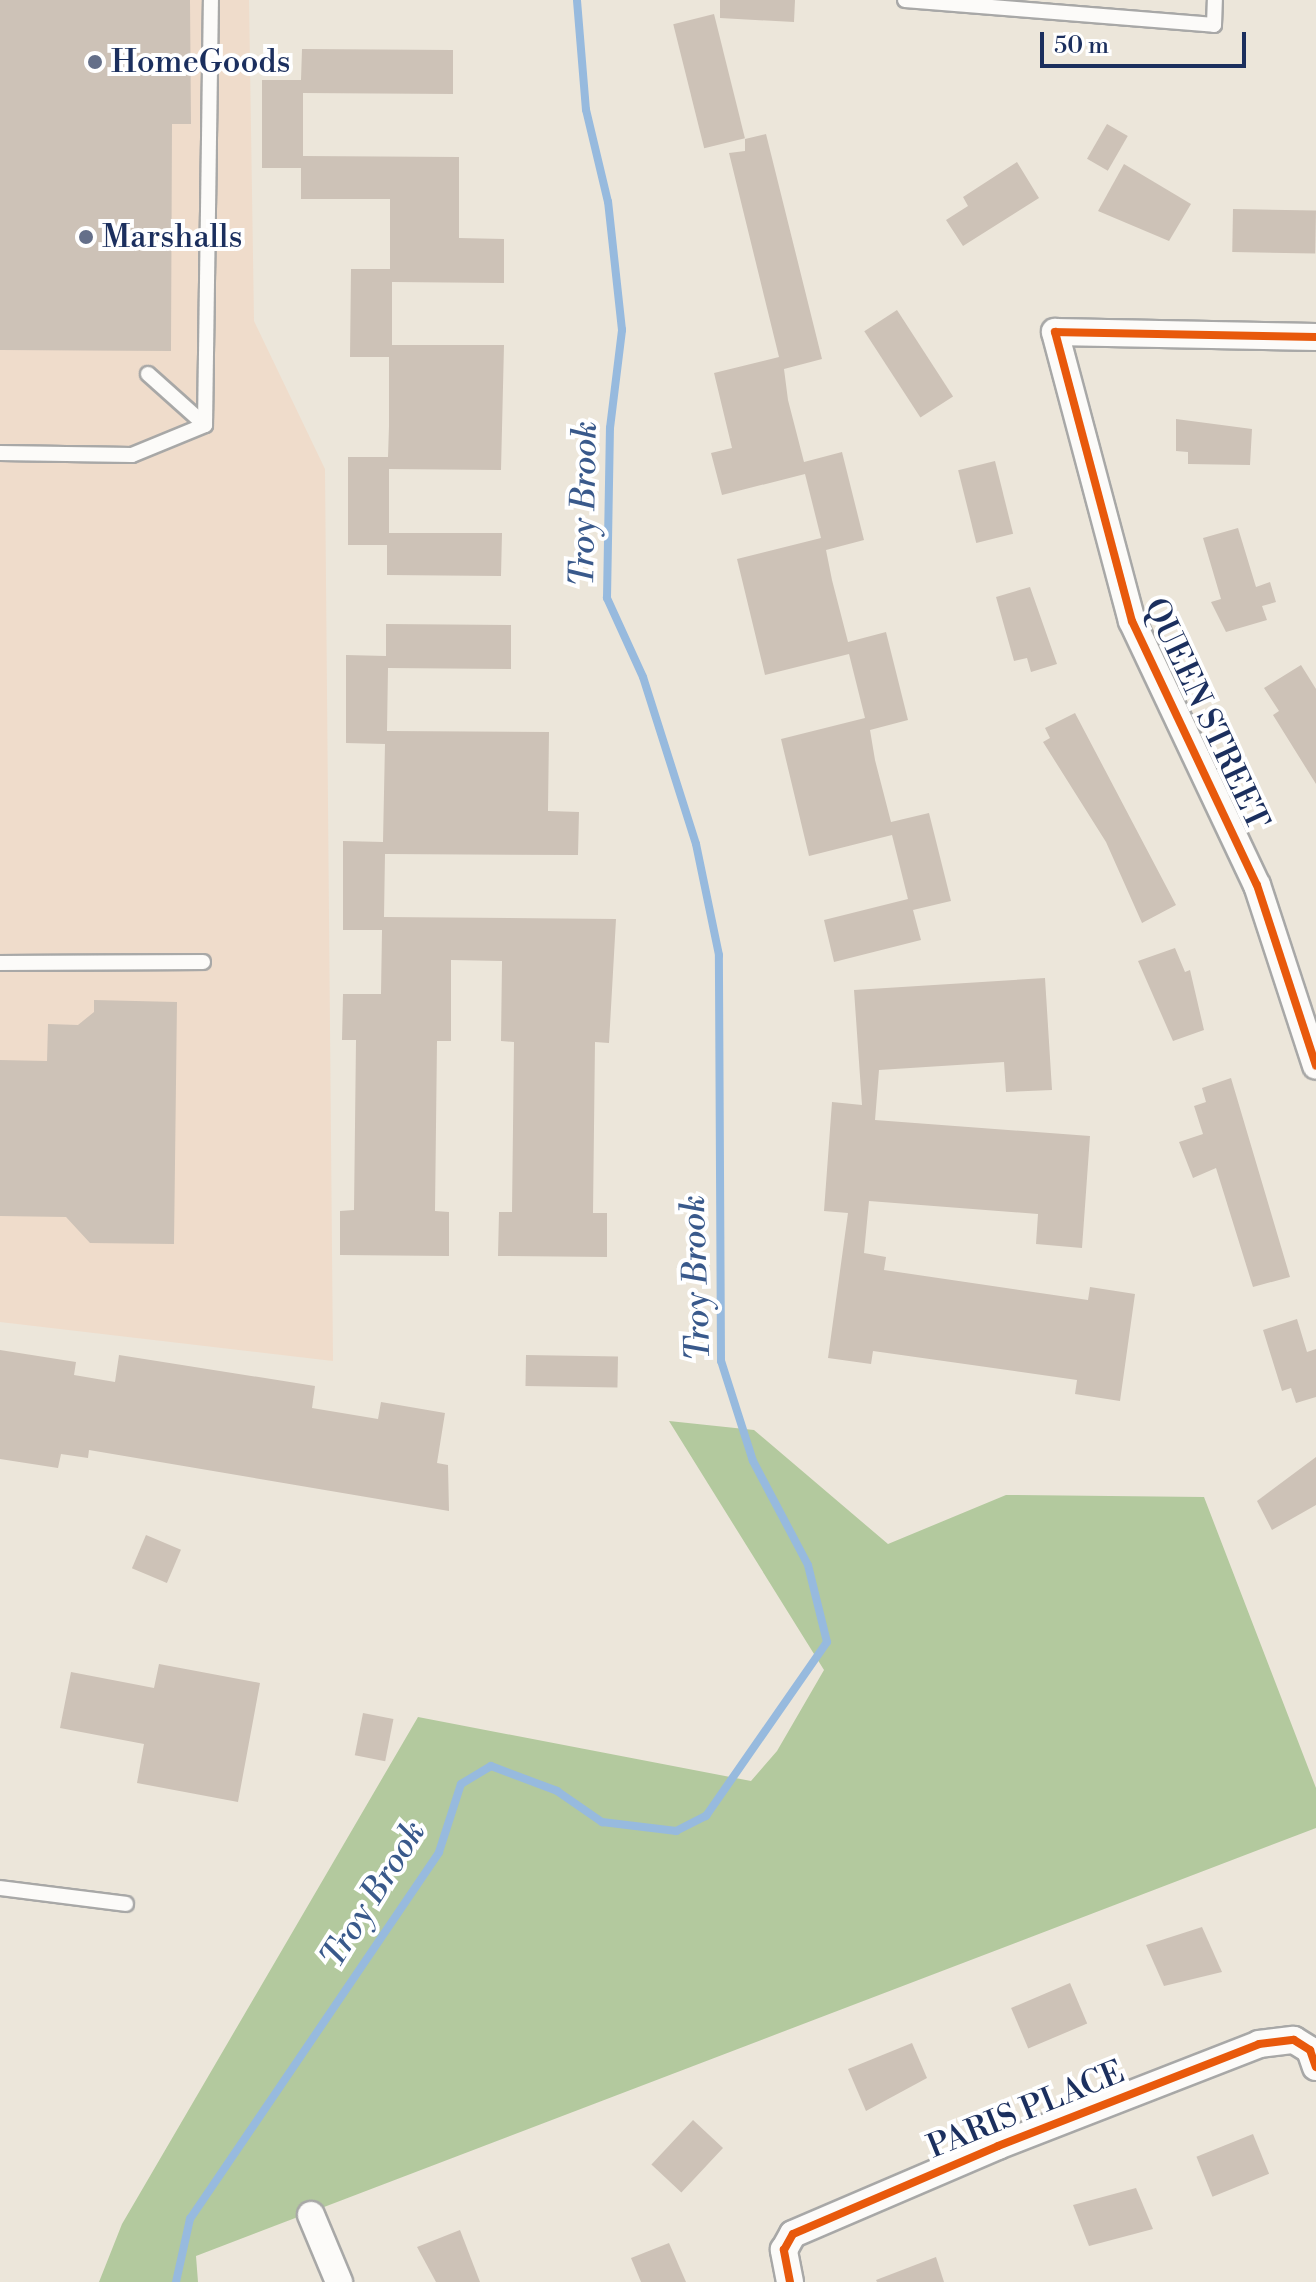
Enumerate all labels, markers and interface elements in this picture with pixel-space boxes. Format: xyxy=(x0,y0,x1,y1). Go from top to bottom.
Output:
scale bar xyxy=(1044,16,1250,66)
text: 50 m xyxy=(1054,31,1109,61)
place label: HomeGoods xyxy=(111,43,291,81)
marker: HomeGoods xyxy=(86,53,104,71)
place label: Marshalls xyxy=(102,218,243,256)
marker: Marshalls xyxy=(77,228,95,246)
water label: Troy Brook xyxy=(563,421,607,587)
street label: QUEEN STREET xyxy=(1135,592,1277,836)
water label: Troy Brook xyxy=(674,1194,720,1362)
water label: Troy Brook xyxy=(313,1814,435,1976)
street label: PARIS PLACE xyxy=(922,2053,1130,2167)

